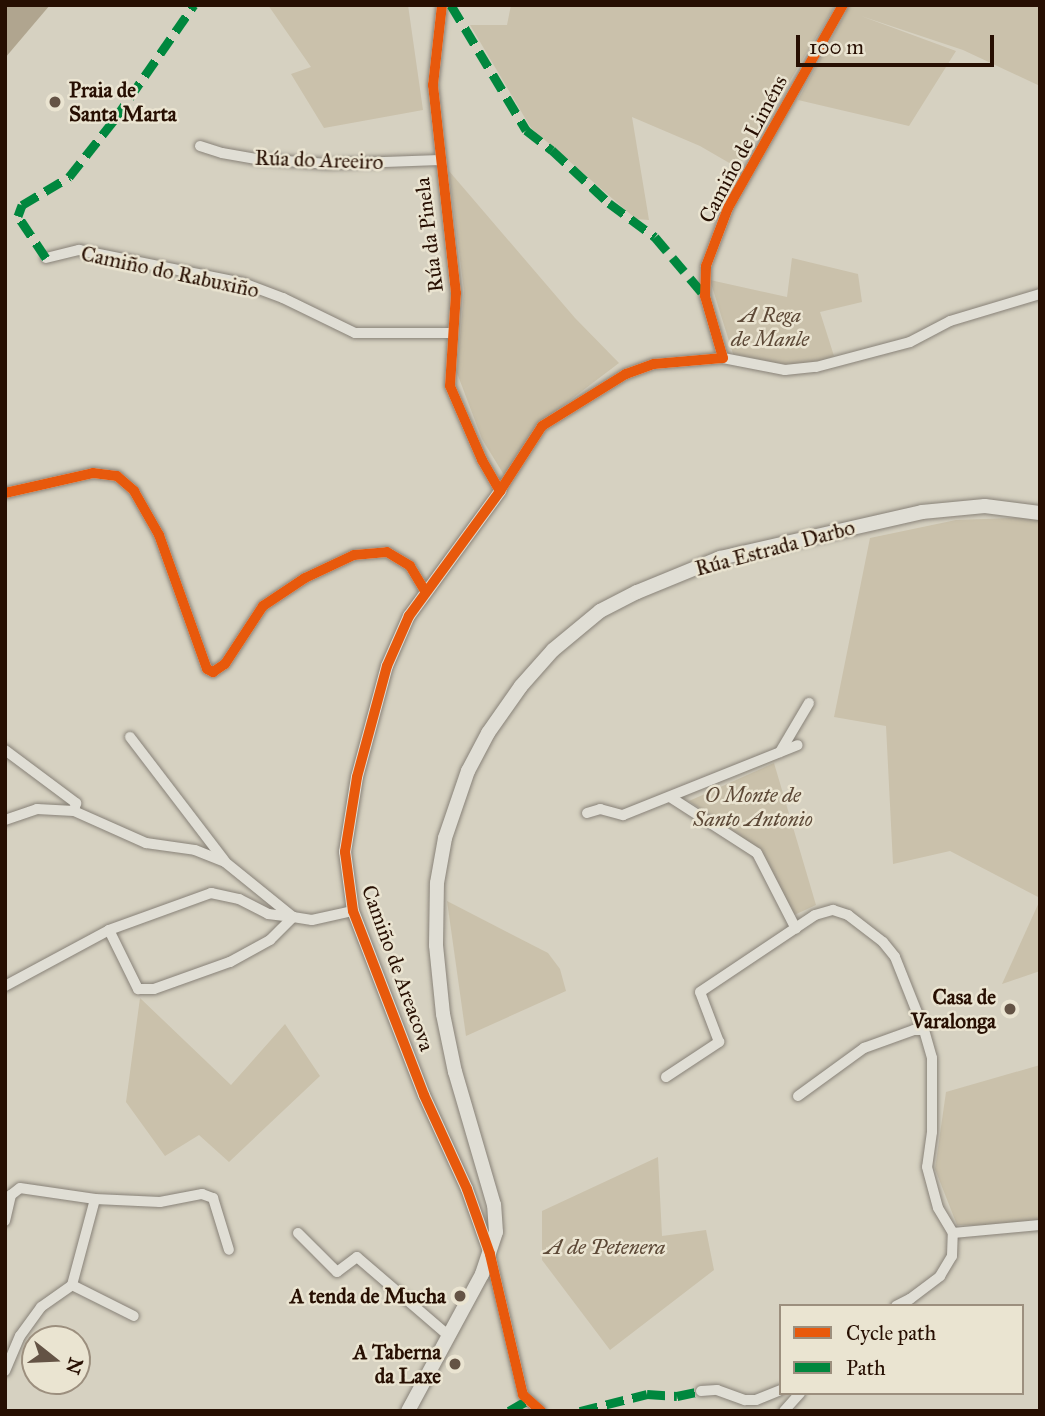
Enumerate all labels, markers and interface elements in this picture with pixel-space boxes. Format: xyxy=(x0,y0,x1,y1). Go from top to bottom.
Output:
scale bar xyxy=(800,21,998,65)
text: 100 m xyxy=(809,34,864,60)
street label: Camiño de Liméns xyxy=(693,71,793,227)
place label: Praia de Santa Marta xyxy=(69,77,177,127)
marker: Praia de Santa Marta xyxy=(47,94,63,110)
street label: Rúa do Areeiro xyxy=(254,145,384,175)
street label: Rúa da Pinela xyxy=(409,176,449,294)
street label: Camiño do Rabuxiño xyxy=(79,241,261,303)
park label: A Rega de Manle xyxy=(731,302,809,352)
street label: Rúa Estrada Darbo xyxy=(692,515,858,581)
park label: O Monte de Santo Antonio xyxy=(693,782,813,832)
street label: Camiño de Areacova xyxy=(356,882,440,1054)
place label: Casa de Varalonga xyxy=(911,984,996,1034)
marker: Casa de Varalonga xyxy=(1002,1001,1018,1017)
park label: A de Petenera xyxy=(544,1234,666,1260)
place label: A tenda de Mucha xyxy=(290,1283,446,1309)
marker: A tenda de Mucha xyxy=(452,1288,468,1304)
legend xyxy=(779,1304,1024,1395)
text: Cycle path xyxy=(846,1320,936,1346)
north arrow xyxy=(21,1325,91,1395)
place label: A Taberna da Laxe xyxy=(353,1339,441,1389)
text: N xyxy=(61,1355,88,1377)
text: Path xyxy=(846,1355,886,1381)
marker: A Taberna da Laxe xyxy=(447,1356,463,1372)

